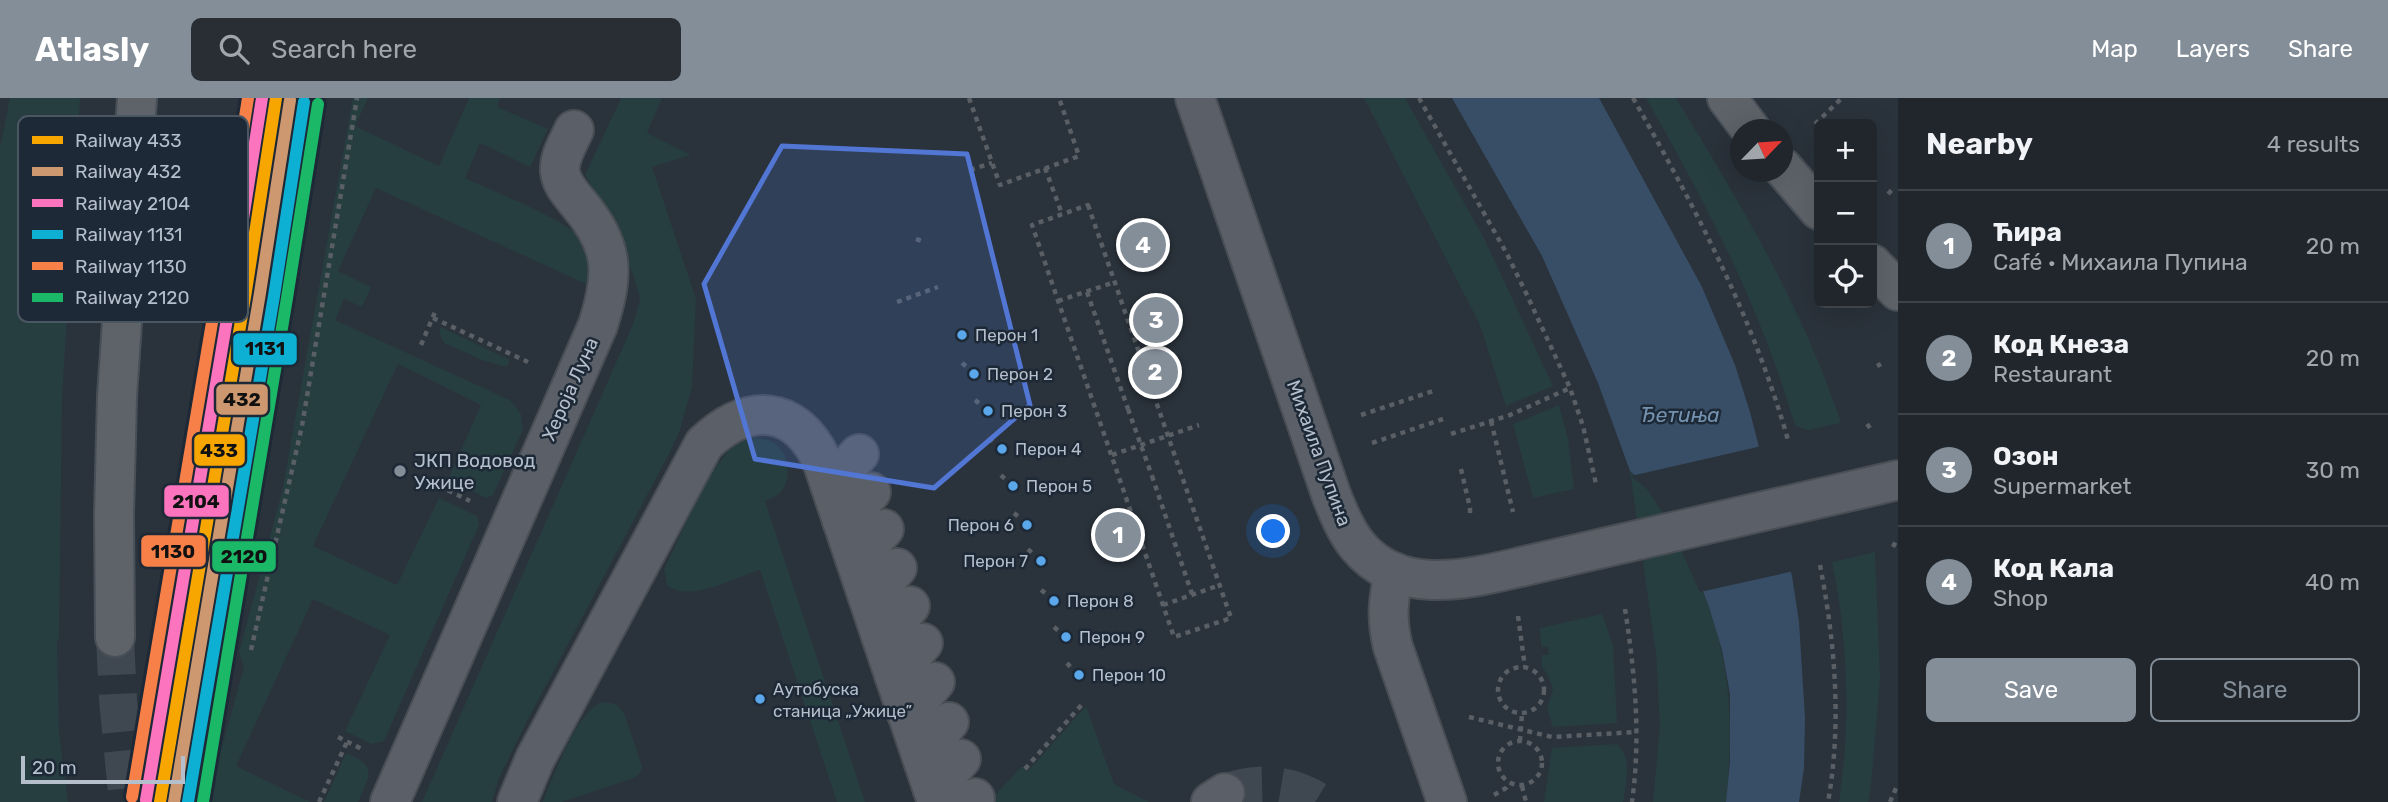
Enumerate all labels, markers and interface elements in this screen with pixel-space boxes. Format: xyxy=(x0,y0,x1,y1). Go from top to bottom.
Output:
search box xyxy=(191,18,681,81)
text: Atlasly xyxy=(35,30,149,69)
icon: search xyxy=(215,30,253,68)
text: Search here xyxy=(271,34,417,65)
text: Map xyxy=(2091,35,2138,63)
text: Layers xyxy=(2176,35,2250,63)
text: Share xyxy=(2288,35,2353,63)
legend xyxy=(18,116,248,322)
north arrow xyxy=(1730,119,1793,182)
map controls xyxy=(1814,119,1877,308)
button: + xyxy=(1814,119,1877,182)
text: Nearby xyxy=(1926,126,2033,162)
text: Railway 433 xyxy=(75,129,182,152)
text: 4 results xyxy=(2267,130,2360,158)
text: Railway 432 xyxy=(75,160,181,183)
button: − xyxy=(1814,182,1877,245)
text: Railway 2104 xyxy=(75,192,190,215)
text: Ћира xyxy=(1993,217,2062,248)
pin: 4 xyxy=(1120,219,1166,271)
text: Railway 1131 xyxy=(75,223,182,246)
text: 1 xyxy=(1943,232,1955,260)
text: 20 m xyxy=(2306,232,2360,260)
button: locate xyxy=(1814,245,1877,308)
text: Café · Михаила Пупина xyxy=(1993,248,2248,276)
text: Railway 1130 xyxy=(75,255,187,278)
text: Railway 2120 xyxy=(75,286,190,309)
pin: 3 xyxy=(1133,294,1179,346)
place label: Перон 1 xyxy=(975,325,1038,345)
marker: Перон 1 xyxy=(955,328,969,342)
text: Код Кнеза xyxy=(1993,329,2129,360)
line badge: 1131 xyxy=(232,332,298,366)
street label: Хероја Луна xyxy=(537,334,603,444)
text: 1131 xyxy=(245,337,285,360)
text: 2 xyxy=(1942,344,1956,372)
text: 20 m xyxy=(2306,344,2360,372)
pin: 2 xyxy=(1132,346,1178,398)
text: Restaurant xyxy=(1993,360,2112,388)
place label: Перон 2 xyxy=(987,364,1053,384)
marker: Перон 2 xyxy=(967,367,981,381)
street label: Михаила Пупина xyxy=(1282,377,1356,529)
line badge: 432 xyxy=(215,383,269,416)
text: 432 xyxy=(223,388,261,411)
place label: Перон 3 xyxy=(1001,401,1067,421)
water label: Ђетиња xyxy=(1640,402,1720,427)
marker: Перон 3 xyxy=(981,404,995,418)
line badge: 433 xyxy=(193,433,246,467)
text: 433 xyxy=(200,439,238,462)
place label: Перон 4 xyxy=(1015,439,1082,459)
text: Озон xyxy=(1993,441,2059,472)
marker: Перон 4 xyxy=(995,442,1009,456)
place label: ЈКП Водовод Ужице xyxy=(414,449,535,494)
text: 3 xyxy=(1941,456,1957,484)
text: 30 m xyxy=(2305,456,2360,484)
marker: ЈКП Водовод Ужице xyxy=(392,463,408,479)
text: Supermarket xyxy=(1993,472,2131,500)
place label: Перон 5 xyxy=(1026,476,1092,496)
marker: Перон 5 xyxy=(1006,479,1020,493)
line badge: 2104 xyxy=(163,484,230,518)
text: 2104 xyxy=(172,490,220,513)
pin: 1 xyxy=(1095,509,1141,561)
your location xyxy=(1256,514,1290,548)
place label: Перон 6 xyxy=(948,515,1014,535)
marker: Перон 6 xyxy=(1020,518,1034,532)
line badge: 1130 xyxy=(140,534,207,568)
text: 1130 xyxy=(151,540,195,563)
line badge: 2120 xyxy=(211,540,277,573)
text: 2120 xyxy=(220,545,268,568)
place label: Перон 7 xyxy=(963,551,1028,571)
text: Код Кала xyxy=(1993,553,2114,584)
marker: Перон 7 xyxy=(1034,554,1048,568)
text: 4 xyxy=(1941,568,1957,596)
text: 40 m xyxy=(2305,568,2360,596)
text: Shop xyxy=(1993,584,2048,612)
place label: Перон 8 xyxy=(1067,591,1134,611)
marker: Перон 8 xyxy=(1047,594,1061,608)
place label: Перон 9 xyxy=(1079,627,1145,647)
marker: Перон 9 xyxy=(1059,630,1073,644)
button: Save xyxy=(1926,658,2136,722)
button: Share xyxy=(2150,658,2360,722)
place label: Перон 10 xyxy=(1092,665,1166,685)
marker: Перон 10 xyxy=(1072,668,1086,682)
place label: Аутобуска станица „Ужице” xyxy=(773,679,912,721)
marker: Аутобуска станица „Ужице” xyxy=(753,692,767,706)
scale bar xyxy=(21,753,186,785)
text: 20 m xyxy=(32,756,77,779)

